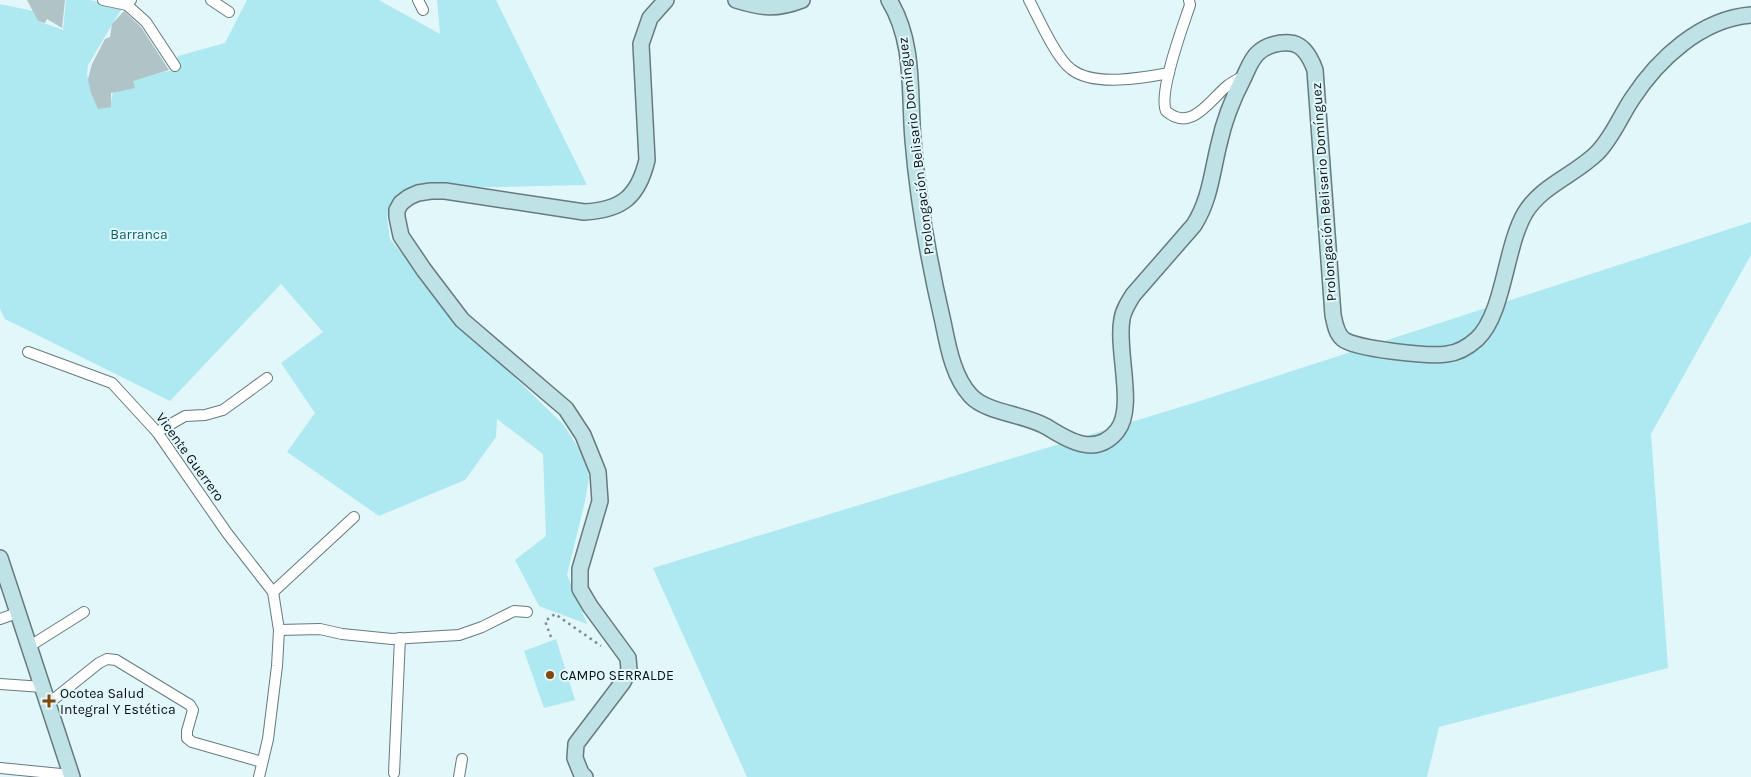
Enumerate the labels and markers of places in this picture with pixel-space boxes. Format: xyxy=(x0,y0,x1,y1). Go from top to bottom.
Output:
place label: CAMPO SERRALDE xyxy=(560,667,674,684)
marker: CAMPO SERRALDE xyxy=(544,669,556,681)
place label: Ocotea Salud Integral Y Estética xyxy=(60,685,176,718)
marker: Ocotea Salud Integral Y Estética xyxy=(42,694,56,708)

